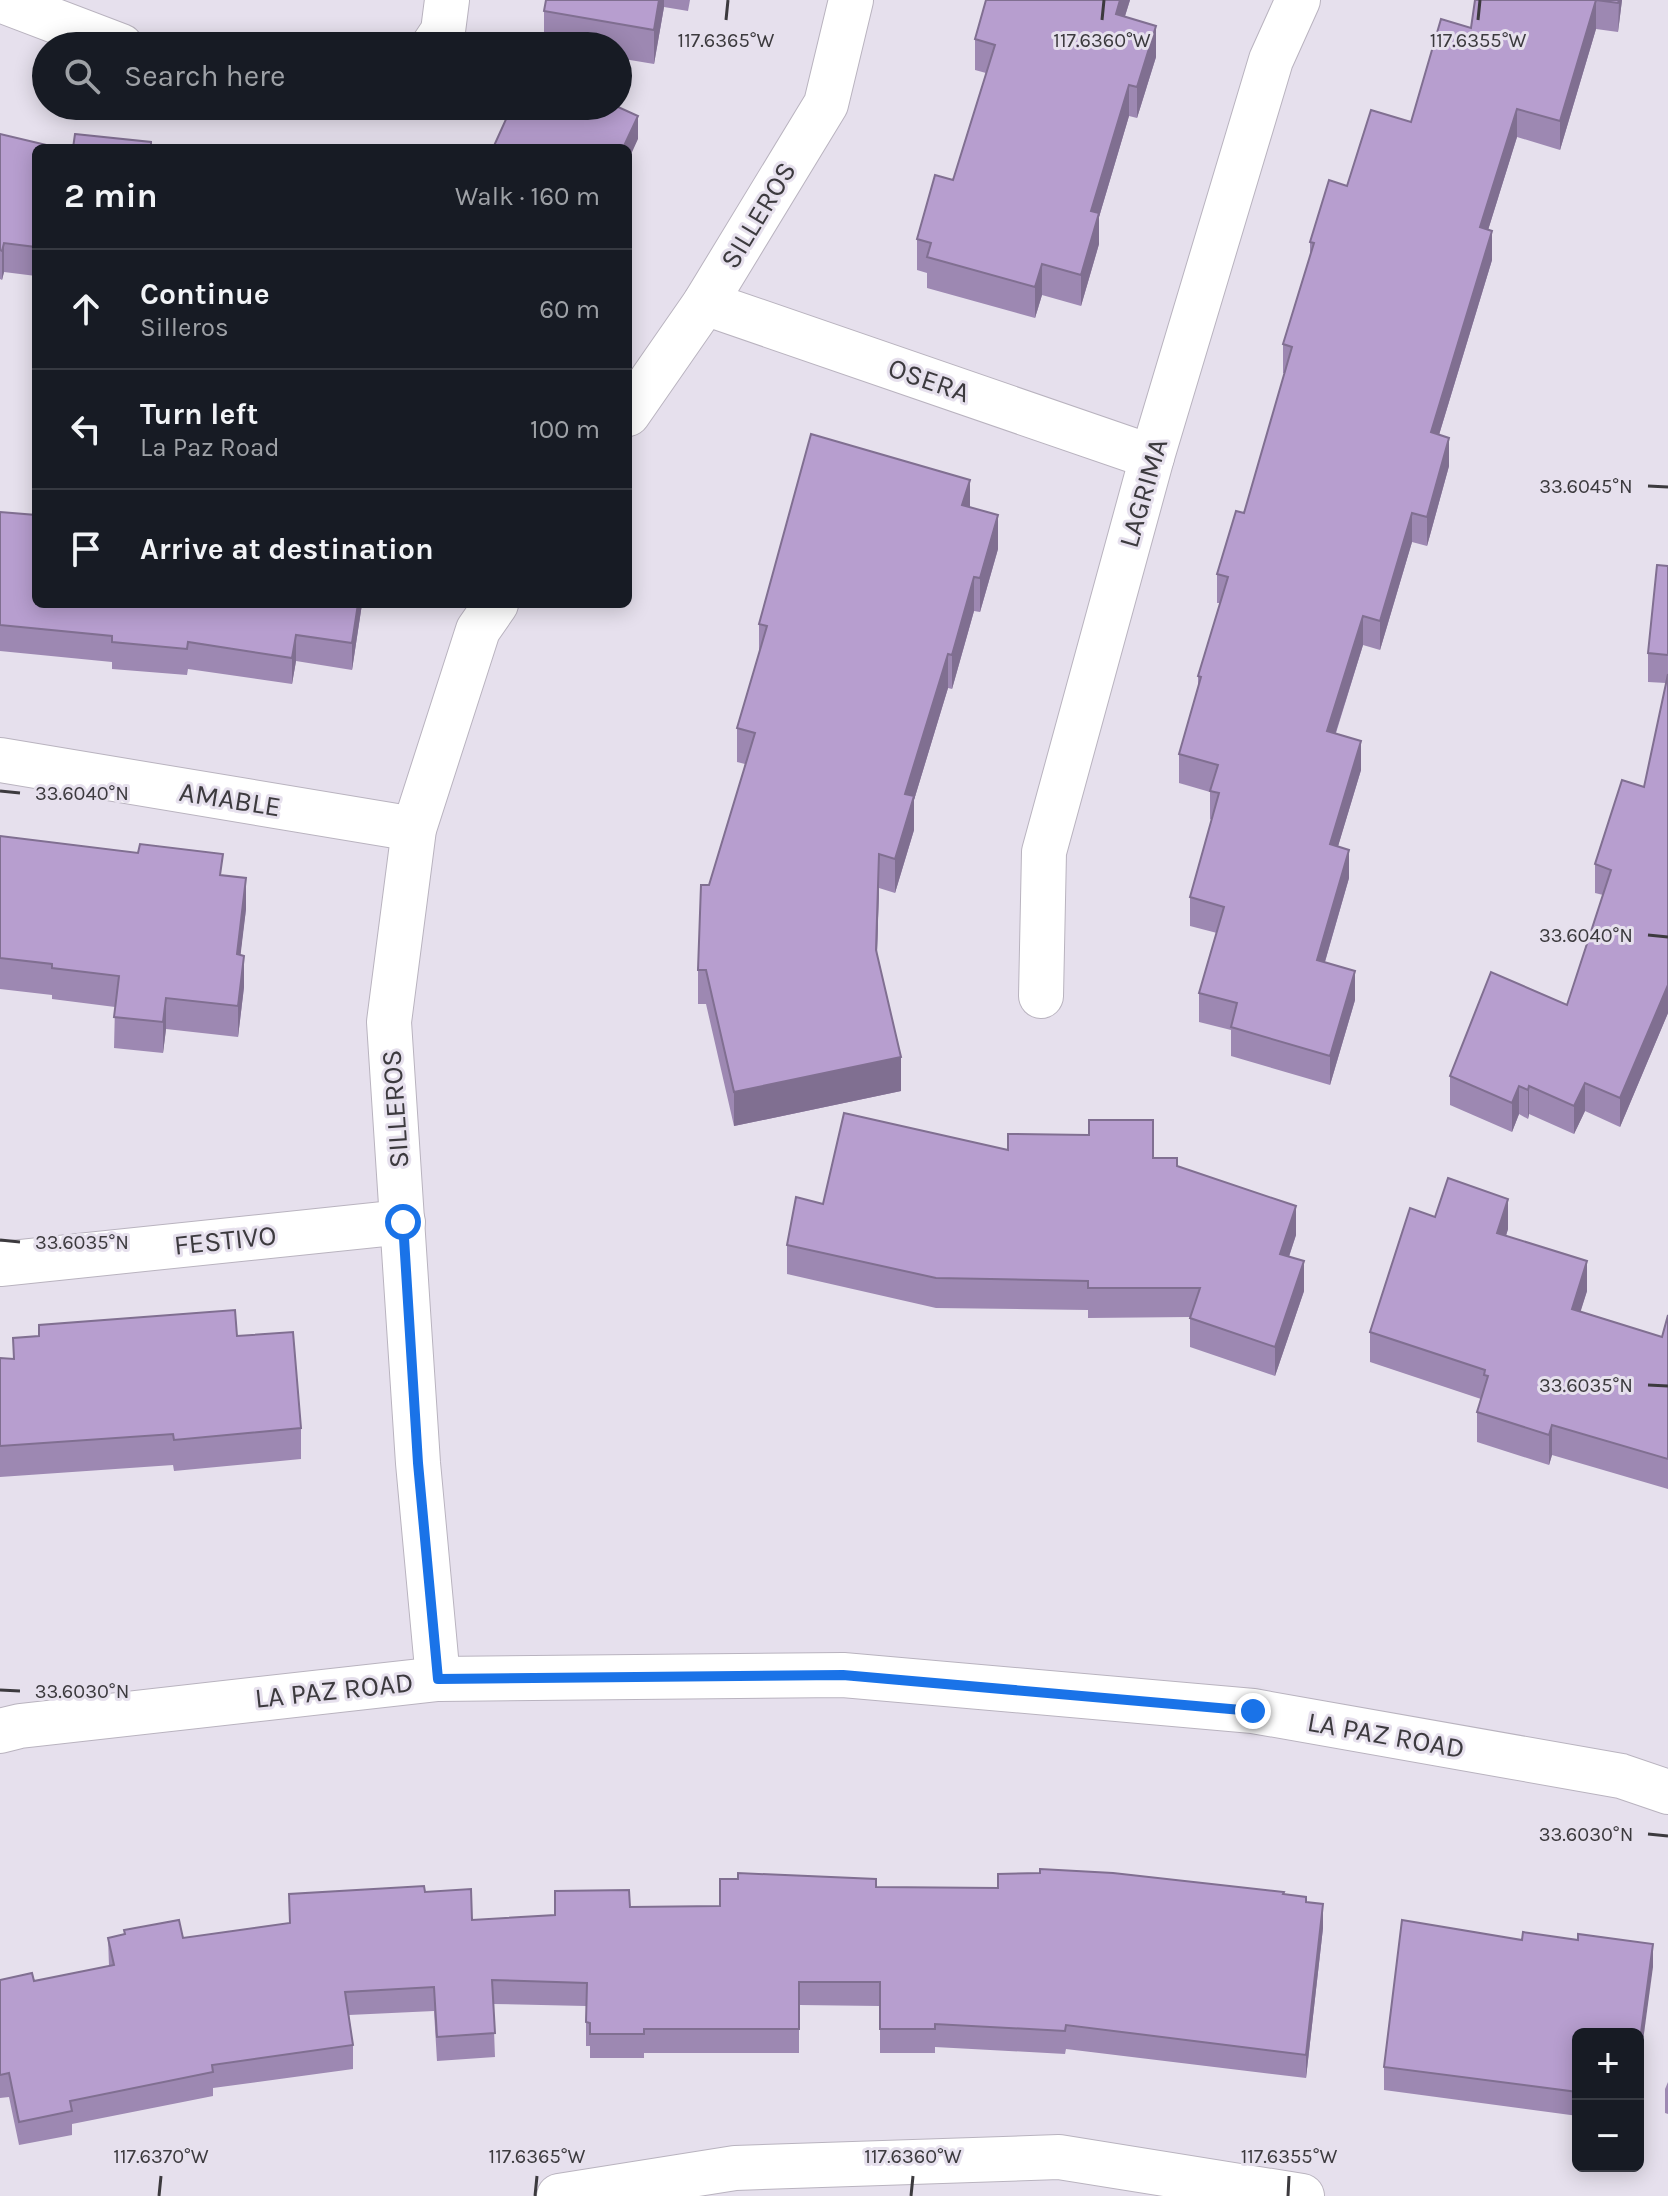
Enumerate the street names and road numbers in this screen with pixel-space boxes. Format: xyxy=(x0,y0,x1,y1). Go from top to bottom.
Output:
street label: SILLEROS xyxy=(713,156,803,274)
street label: OSERA xyxy=(884,351,974,409)
street label: LAGRIMA xyxy=(1112,435,1174,551)
street label: AMABLE xyxy=(177,775,283,823)
street label: SILLEROS xyxy=(374,1049,416,1169)
street label: FESTIVO xyxy=(172,1218,278,1262)
street label: LA PAZ ROAD xyxy=(253,1665,415,1715)
street label: LA PAZ ROAD xyxy=(1305,1705,1467,1765)

